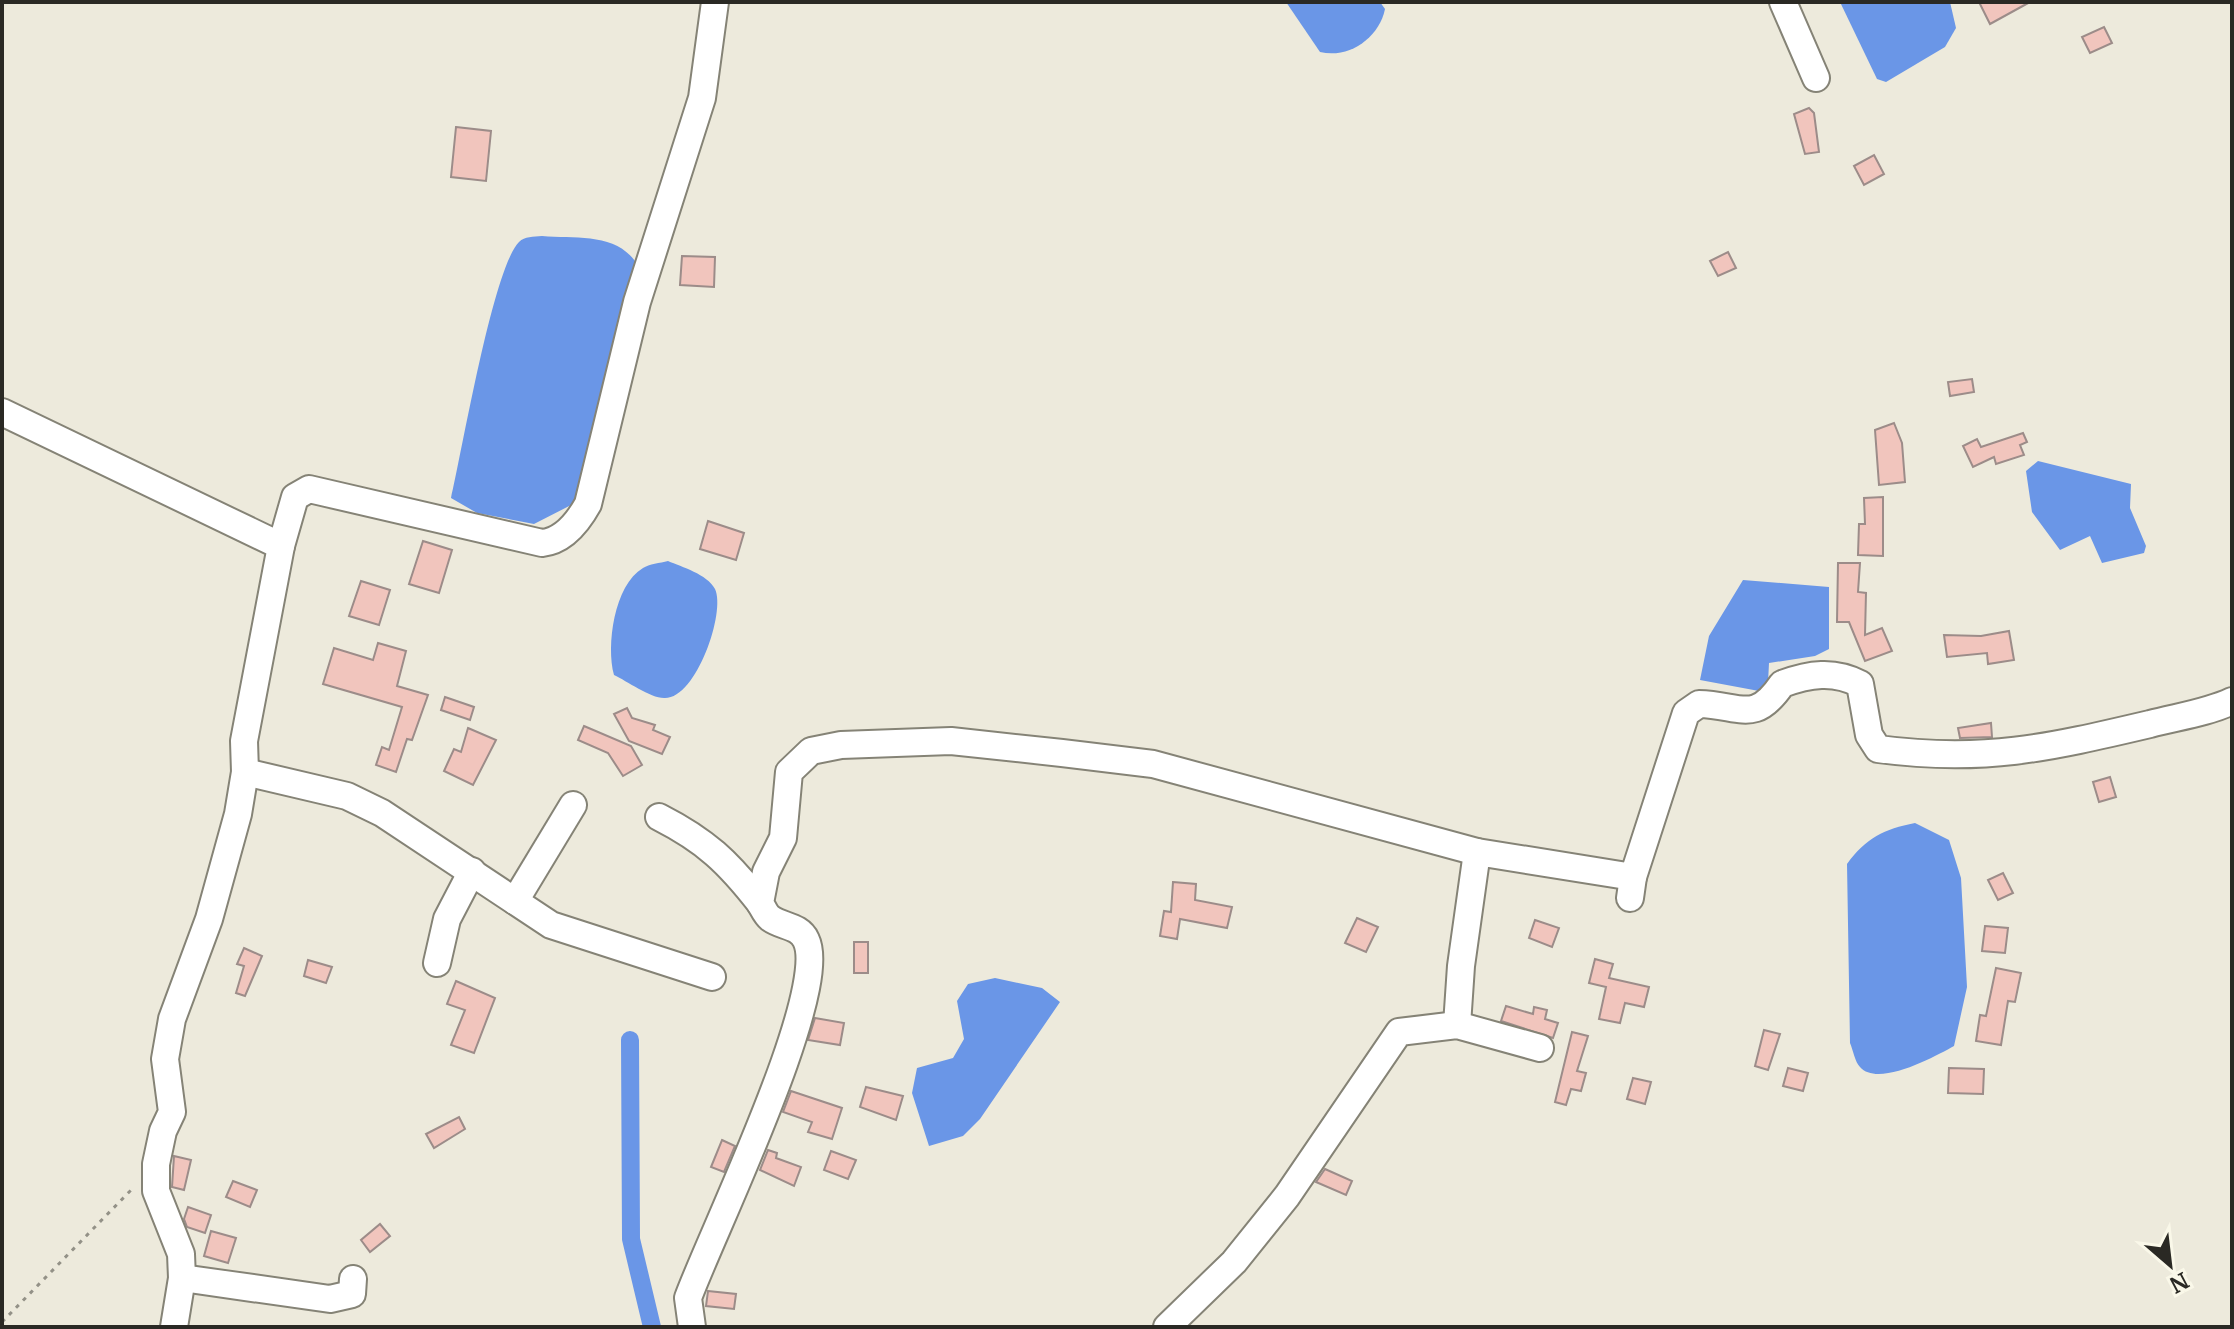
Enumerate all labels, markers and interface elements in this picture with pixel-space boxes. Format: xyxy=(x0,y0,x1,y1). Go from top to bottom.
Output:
north arrow xyxy=(2130,1225,2210,1305)
text: N xyxy=(2165,1266,2194,1299)

